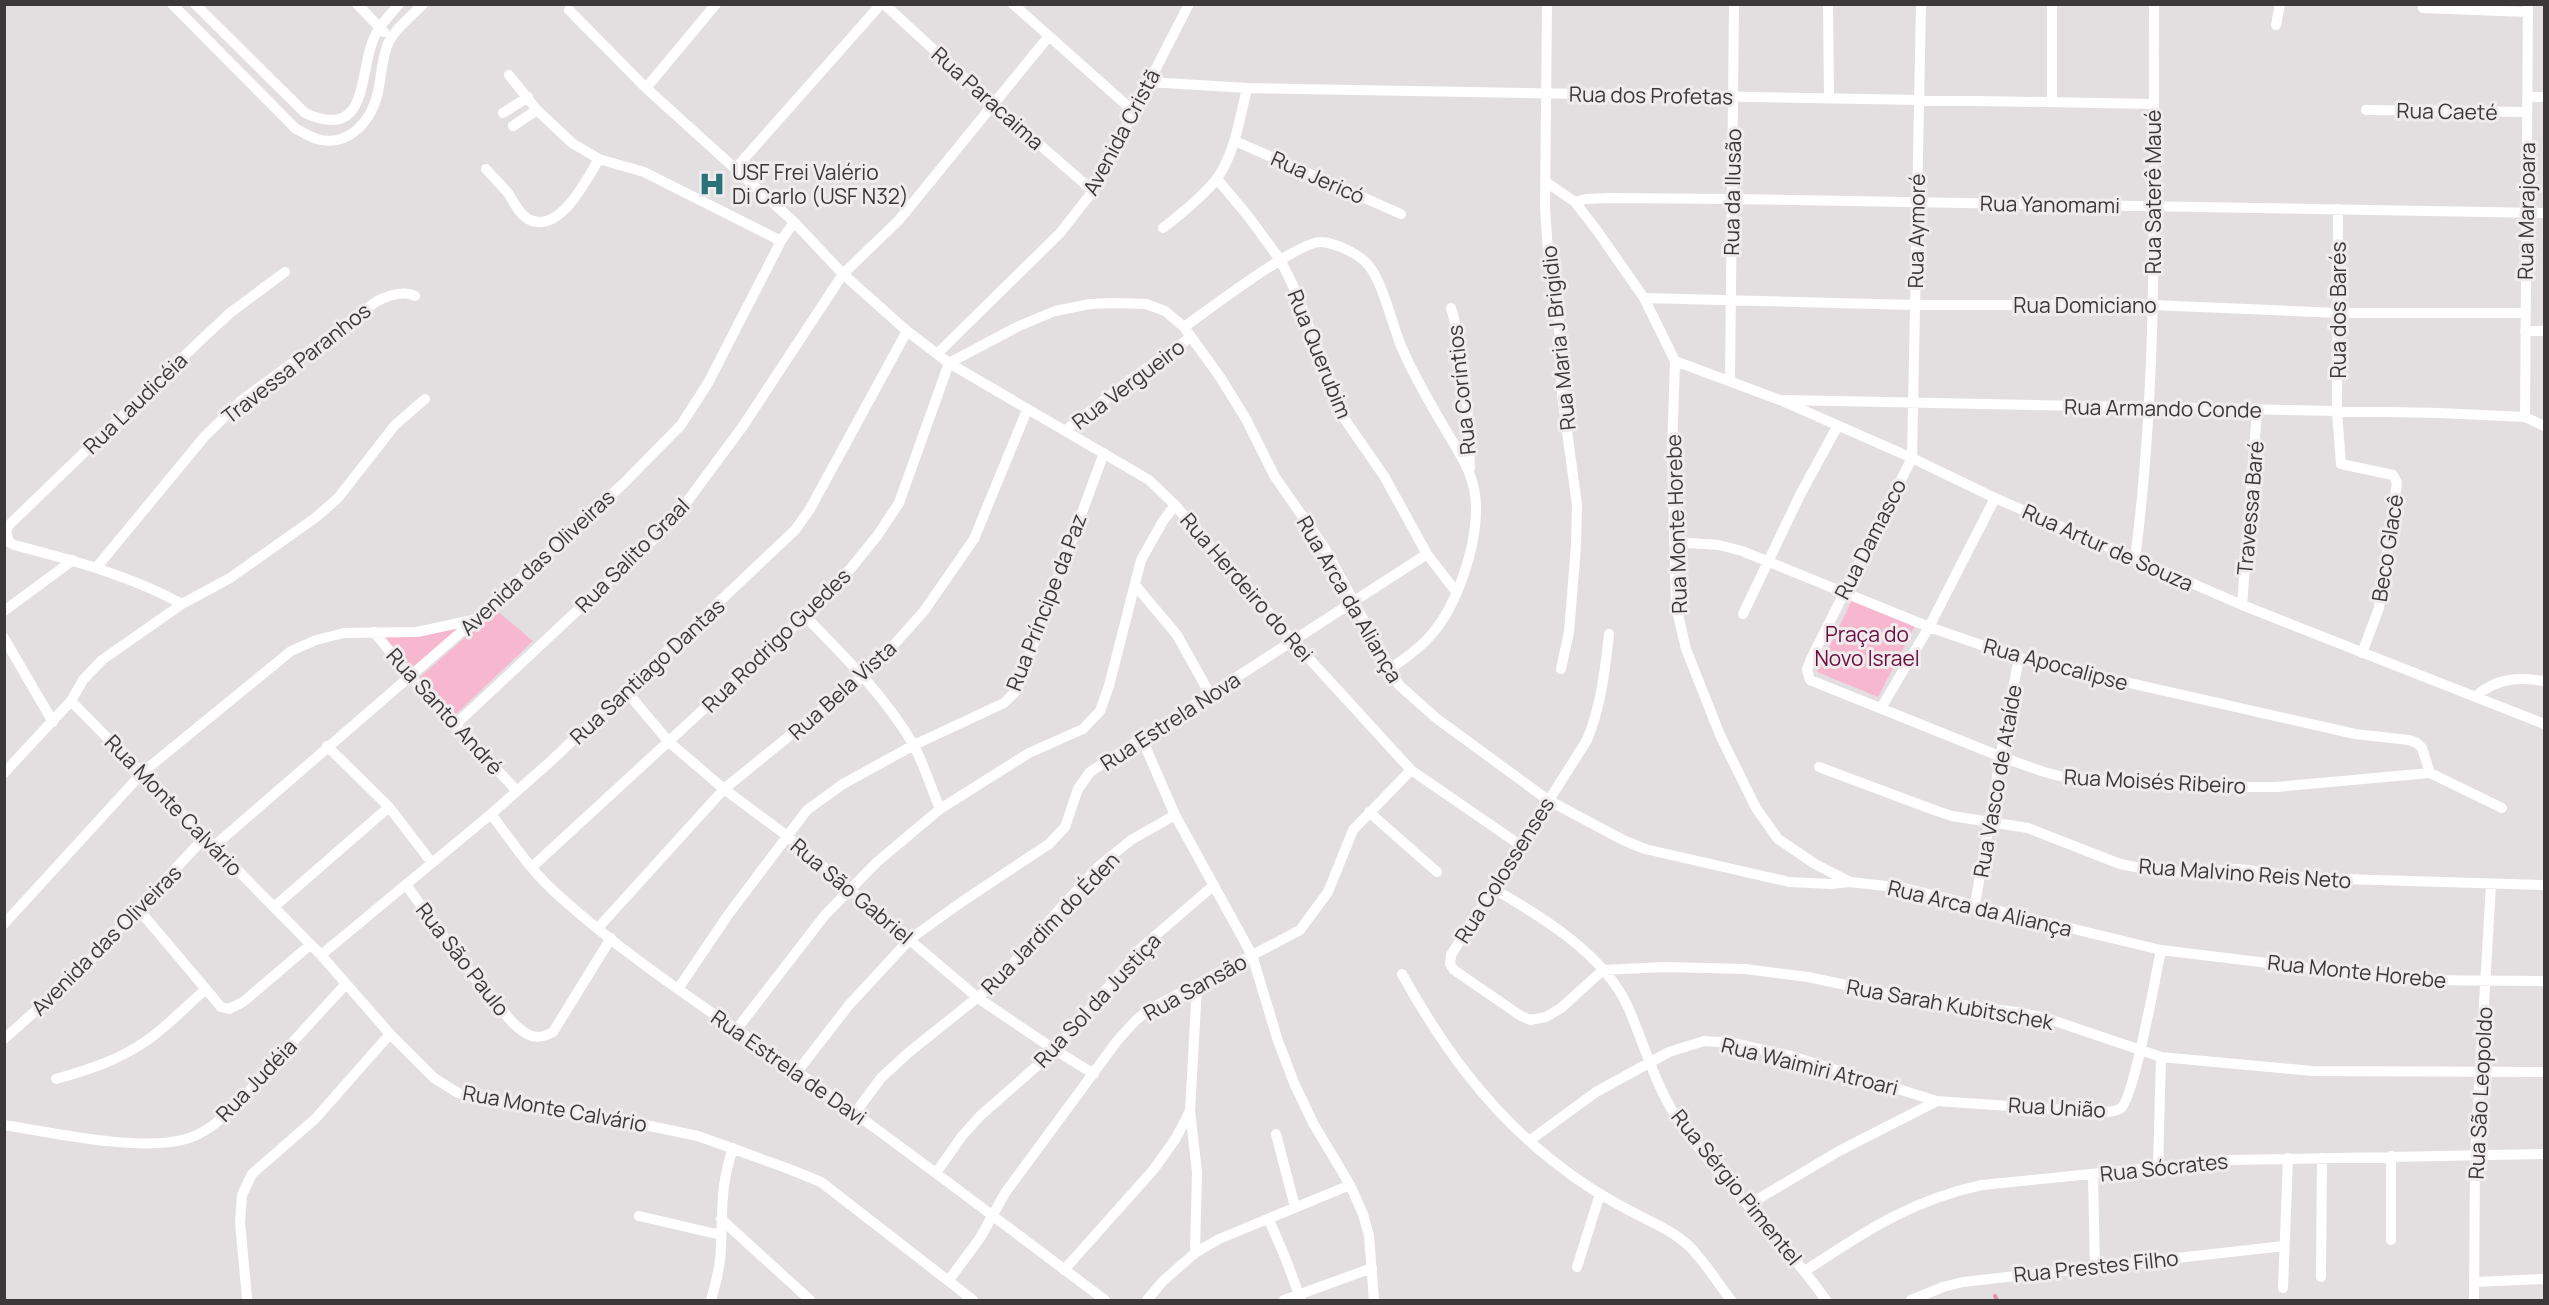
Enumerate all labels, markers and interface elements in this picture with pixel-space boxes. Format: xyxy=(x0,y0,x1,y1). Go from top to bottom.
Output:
street label: Rua Paracaima xyxy=(926,40,1050,156)
street label: Avenida Cristã xyxy=(1076,64,1166,200)
street label: Rua dos Profetas xyxy=(1569,80,1733,110)
street label: Rua Caeté xyxy=(2396,96,2498,126)
street label: Rua Saterê Maué xyxy=(2139,110,2167,274)
street label: Rua da Ilusão xyxy=(1717,128,1747,256)
street label: Rua Marajoara xyxy=(2511,142,2541,280)
street label: Rua Jericó xyxy=(1267,144,1369,210)
place label: USF Frei Valério Di Carlo (USF N32) xyxy=(732,158,909,210)
hospital icon: USF Frei Valério Di Carlo (USF N32) xyxy=(697,169,727,199)
street label: Rua Aymoré xyxy=(1901,173,1931,289)
street label: Rua Yanomami xyxy=(1980,189,2120,219)
street label: Rua dos Barés xyxy=(2324,242,2352,378)
street label: Rua Maria J Brigídio xyxy=(1534,244,1582,432)
street label: Rua Querubim xyxy=(1281,285,1359,423)
street label: Rua Domiciano xyxy=(2013,291,2157,319)
street label: Travessa Paranhos xyxy=(216,296,376,430)
street label: Rua Coríntios xyxy=(1440,324,1482,456)
street label: Rua Vergueiro xyxy=(1066,332,1190,436)
street label: Rua Laudicéia xyxy=(77,346,193,460)
street label: Rua Armando Conde xyxy=(2064,392,2262,424)
street label: Rua Monte Horebe xyxy=(1659,434,1693,614)
street label: Travessa Baré xyxy=(2230,440,2270,576)
street label: Rua Damasco xyxy=(1828,474,1912,604)
street label: Avenida das Oliveiras xyxy=(454,483,620,641)
street label: Rua Salito Graal xyxy=(569,492,695,618)
street label: Beco Glacê xyxy=(2365,492,2409,604)
street label: Rua Artur de Souza xyxy=(2018,497,2198,597)
street label: Rua Herdeiro do Rei xyxy=(1175,507,1319,667)
street label: Rua Príncipe da Paz xyxy=(999,509,1093,695)
street label: Rua Arca da Aliança xyxy=(1291,510,1409,688)
street label: Rua Rodrigo Guedes xyxy=(696,562,856,718)
street label: Rua Santiago Dantas xyxy=(564,592,730,750)
park label: Praça do Novo Israel xyxy=(1814,620,1920,672)
street label: Rua Apocalipse xyxy=(1981,631,2131,697)
street label: Rua Bela Vista xyxy=(782,634,902,746)
street label: Rua Santo André xyxy=(381,642,509,780)
street label: Rua Estrela Nova xyxy=(1095,665,1245,777)
street label: Rua Vasco de Ataíde xyxy=(1966,682,2028,880)
street label: Rua Monte Calvário xyxy=(99,728,249,882)
street label: Rua Moisés Ribeiro xyxy=(2063,762,2247,800)
street label: Rua Colossenses xyxy=(1448,792,1560,948)
street label: Rua São Gabriel xyxy=(785,832,919,950)
street label: Rua Jardim do Éden xyxy=(975,846,1125,1000)
street label: Rua Malvino Reis Neto xyxy=(2138,852,2352,894)
street label: Avenida das Oliveiras xyxy=(25,859,187,1021)
street label: Rua Arca da Aliança xyxy=(1885,873,2075,943)
street label: Rua São Paulo xyxy=(410,897,516,1021)
street label: Rua Sol da Justiça xyxy=(1027,927,1167,1073)
street label: Rua Sansão xyxy=(1138,947,1252,1027)
street label: Rua Monte Horebe xyxy=(2266,948,2448,994)
street label: Rua Sarah Kubitschek xyxy=(1844,972,2056,1036)
street label: Rua Estrela de Davi xyxy=(706,1003,872,1131)
street label: Rua São Leopoldo xyxy=(2461,1006,2499,1180)
street label: Rua Waimiri Atroari xyxy=(1719,1030,1901,1102)
street label: Rua Judéia xyxy=(209,1032,303,1128)
street label: Rua Monte Calvário xyxy=(461,1078,649,1138)
street label: Rua União xyxy=(2007,1090,2107,1124)
street label: Rua Sérgio Pimentel xyxy=(1665,1103,1809,1271)
street label: Rua Sócrates xyxy=(2099,1146,2229,1188)
street label: Rua Prestes Filho xyxy=(2012,1243,2180,1289)

